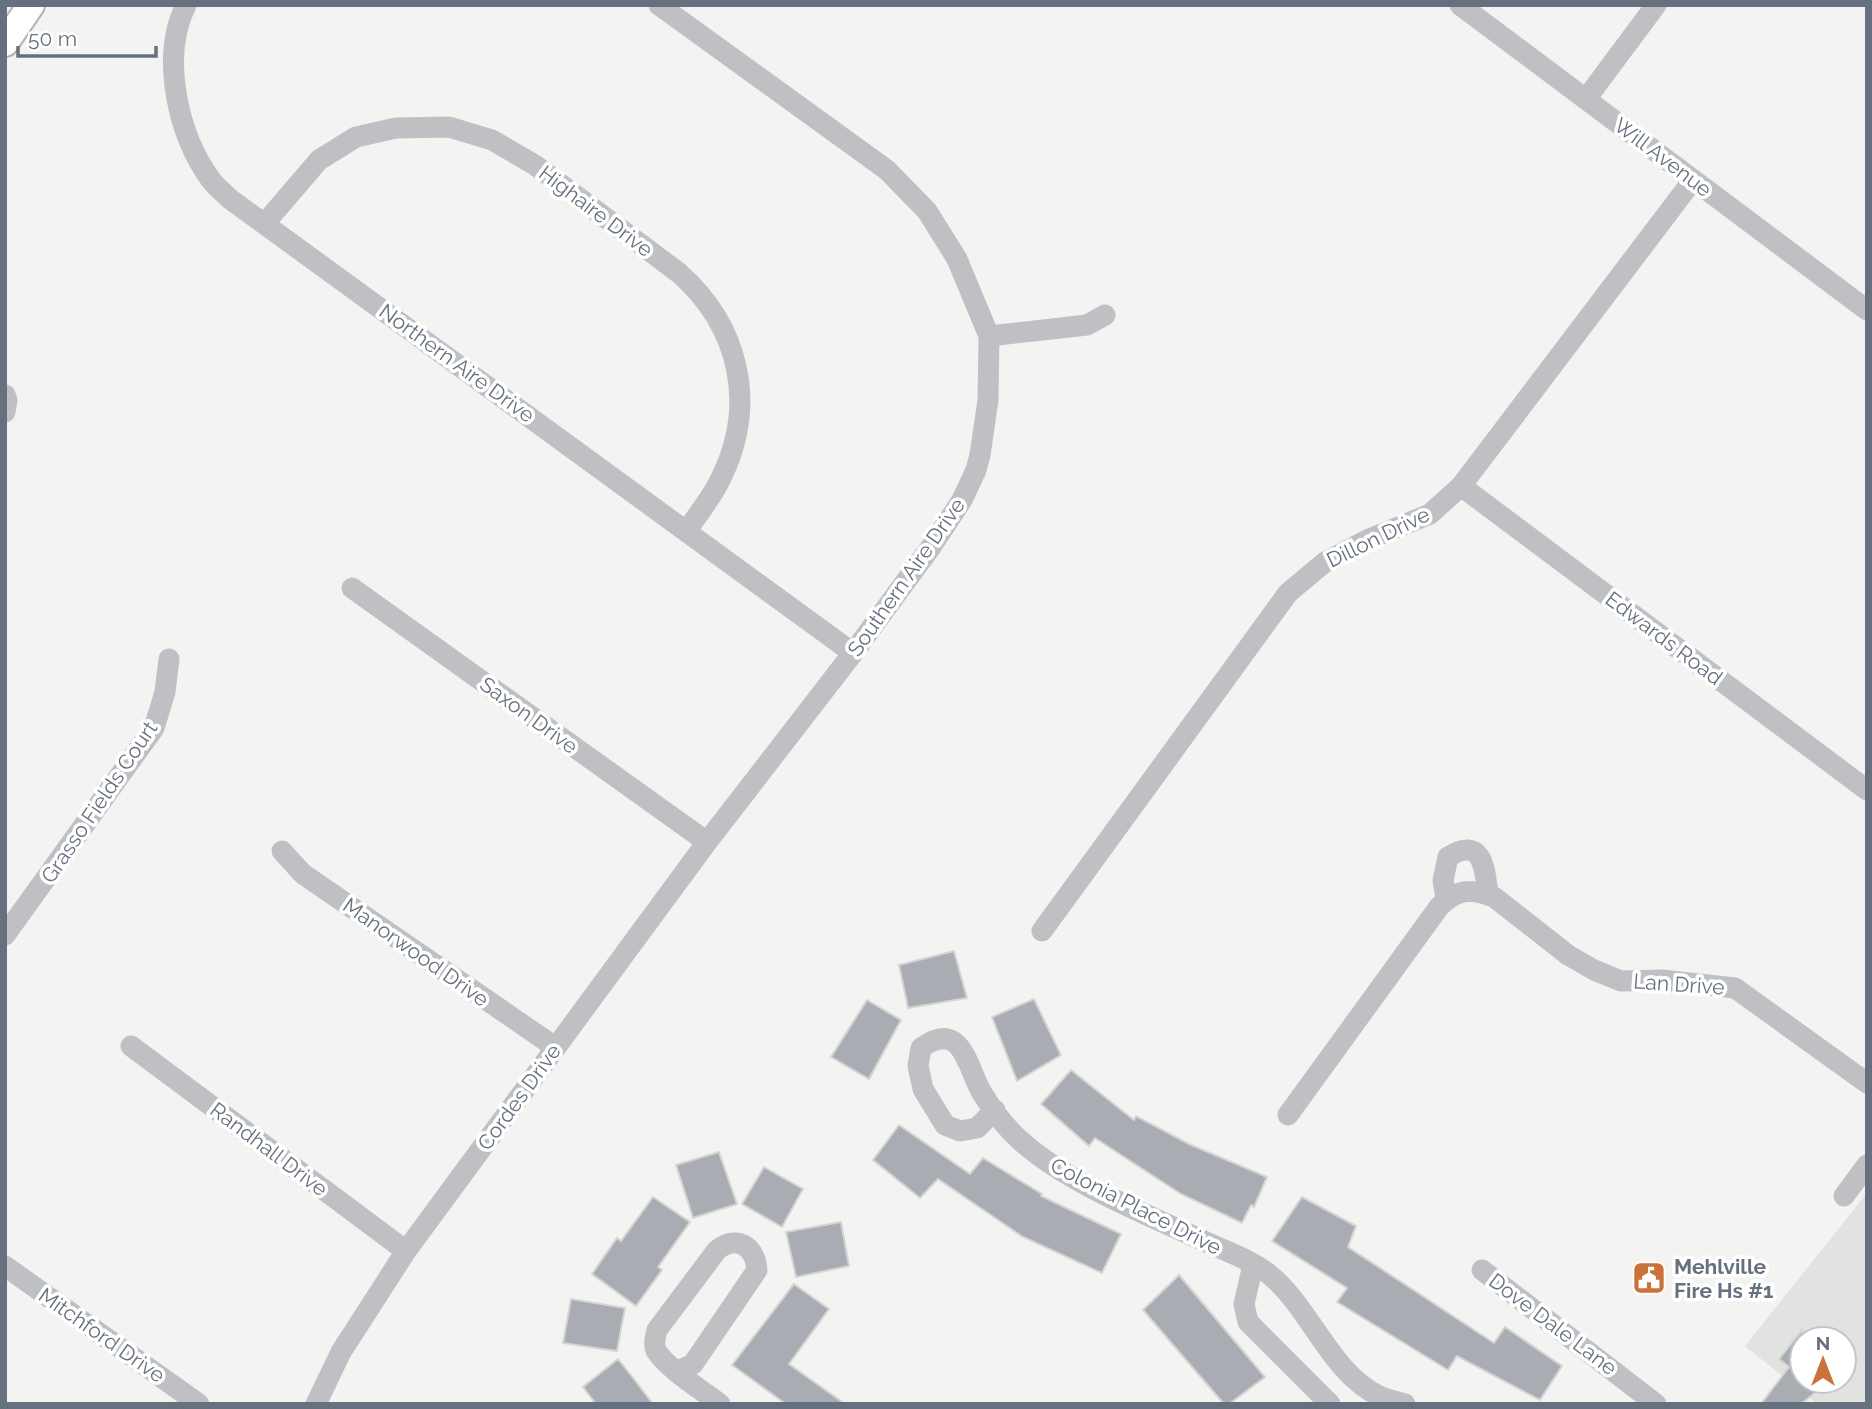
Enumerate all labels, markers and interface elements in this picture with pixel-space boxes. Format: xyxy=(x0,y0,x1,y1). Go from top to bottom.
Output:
scale bar xyxy=(18,14,156,58)
text: 50 m xyxy=(28,26,77,51)
street label: Will Avenue xyxy=(1609,112,1717,202)
street label: Highaire Drive xyxy=(534,160,658,262)
street label: Northern Aire Drive xyxy=(375,298,539,428)
street label: Southern Aire Drive xyxy=(842,493,970,661)
street label: Dillon Drive xyxy=(1323,501,1433,573)
street label: Edwards Road xyxy=(1601,586,1727,690)
street label: Saxon Drive xyxy=(475,671,583,759)
street label: Grasso Fields Court xyxy=(36,717,162,887)
street label: Manorwood Drive xyxy=(338,892,494,1012)
street label: Lan Drive xyxy=(1633,968,1725,1000)
street label: Cordes Drive xyxy=(472,1039,566,1155)
street label: Randhall Drive xyxy=(205,1097,333,1201)
street label: Colonia Place Drive xyxy=(1046,1152,1226,1260)
place label: Mehlville Fire Hs #1 xyxy=(1674,1254,1773,1303)
public building icon: Mehlville Fire Hs #1 xyxy=(1630,1259,1668,1297)
street label: Dove Dale Lane xyxy=(1484,1268,1622,1380)
street label: Mitchford Drive xyxy=(34,1282,170,1388)
north arrow xyxy=(1788,1325,1858,1395)
text: N xyxy=(1816,1332,1830,1354)

